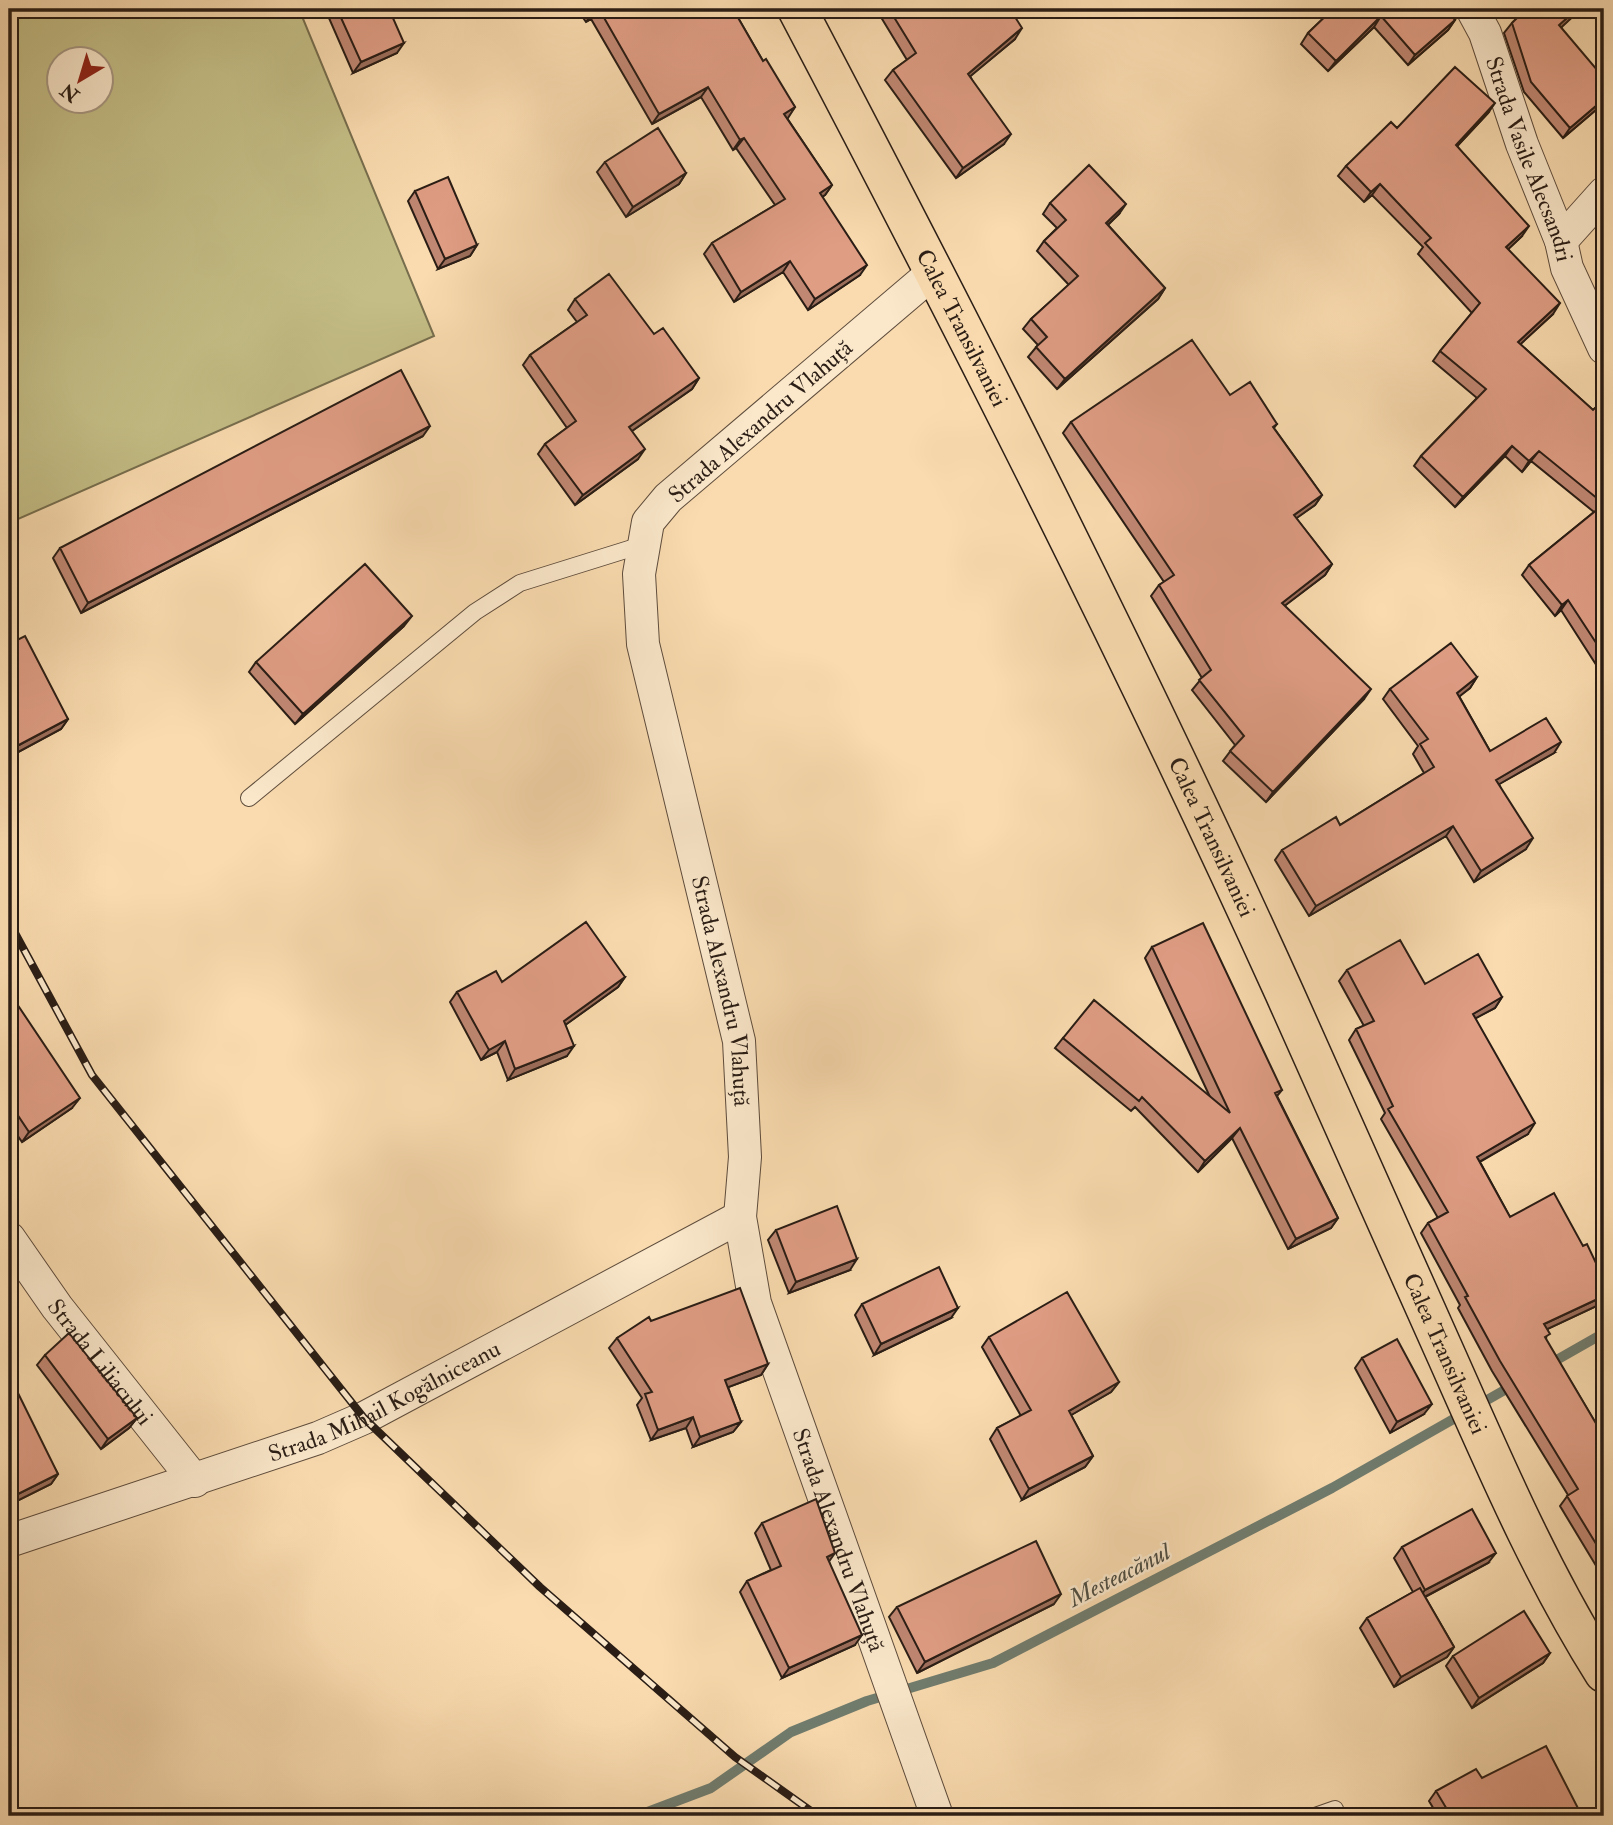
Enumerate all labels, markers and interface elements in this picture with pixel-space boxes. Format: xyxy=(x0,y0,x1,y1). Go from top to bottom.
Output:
north arrow xyxy=(46,46,116,116)
street label: Strada Vasile Alecsandri xyxy=(1479,53,1579,264)
text: N xyxy=(55,77,85,108)
street label: Calea Transilvaniei xyxy=(909,244,1014,412)
street label: Strada Alexandru Vlahuță xyxy=(662,333,859,509)
street label: Calea Transilvaniei xyxy=(1162,752,1262,921)
street label: Strada Alexandru Vlahuță xyxy=(685,873,756,1108)
street label: Calea Transilvaniei xyxy=(1397,1269,1493,1439)
street label: Strada Liliacului xyxy=(41,1294,159,1431)
street label: Strada Mihail Kogălniceanu xyxy=(264,1334,505,1469)
street label: Strada Alexandru Vlahuță xyxy=(786,1424,892,1656)
water label: Mesteacănul xyxy=(1061,1536,1177,1615)

